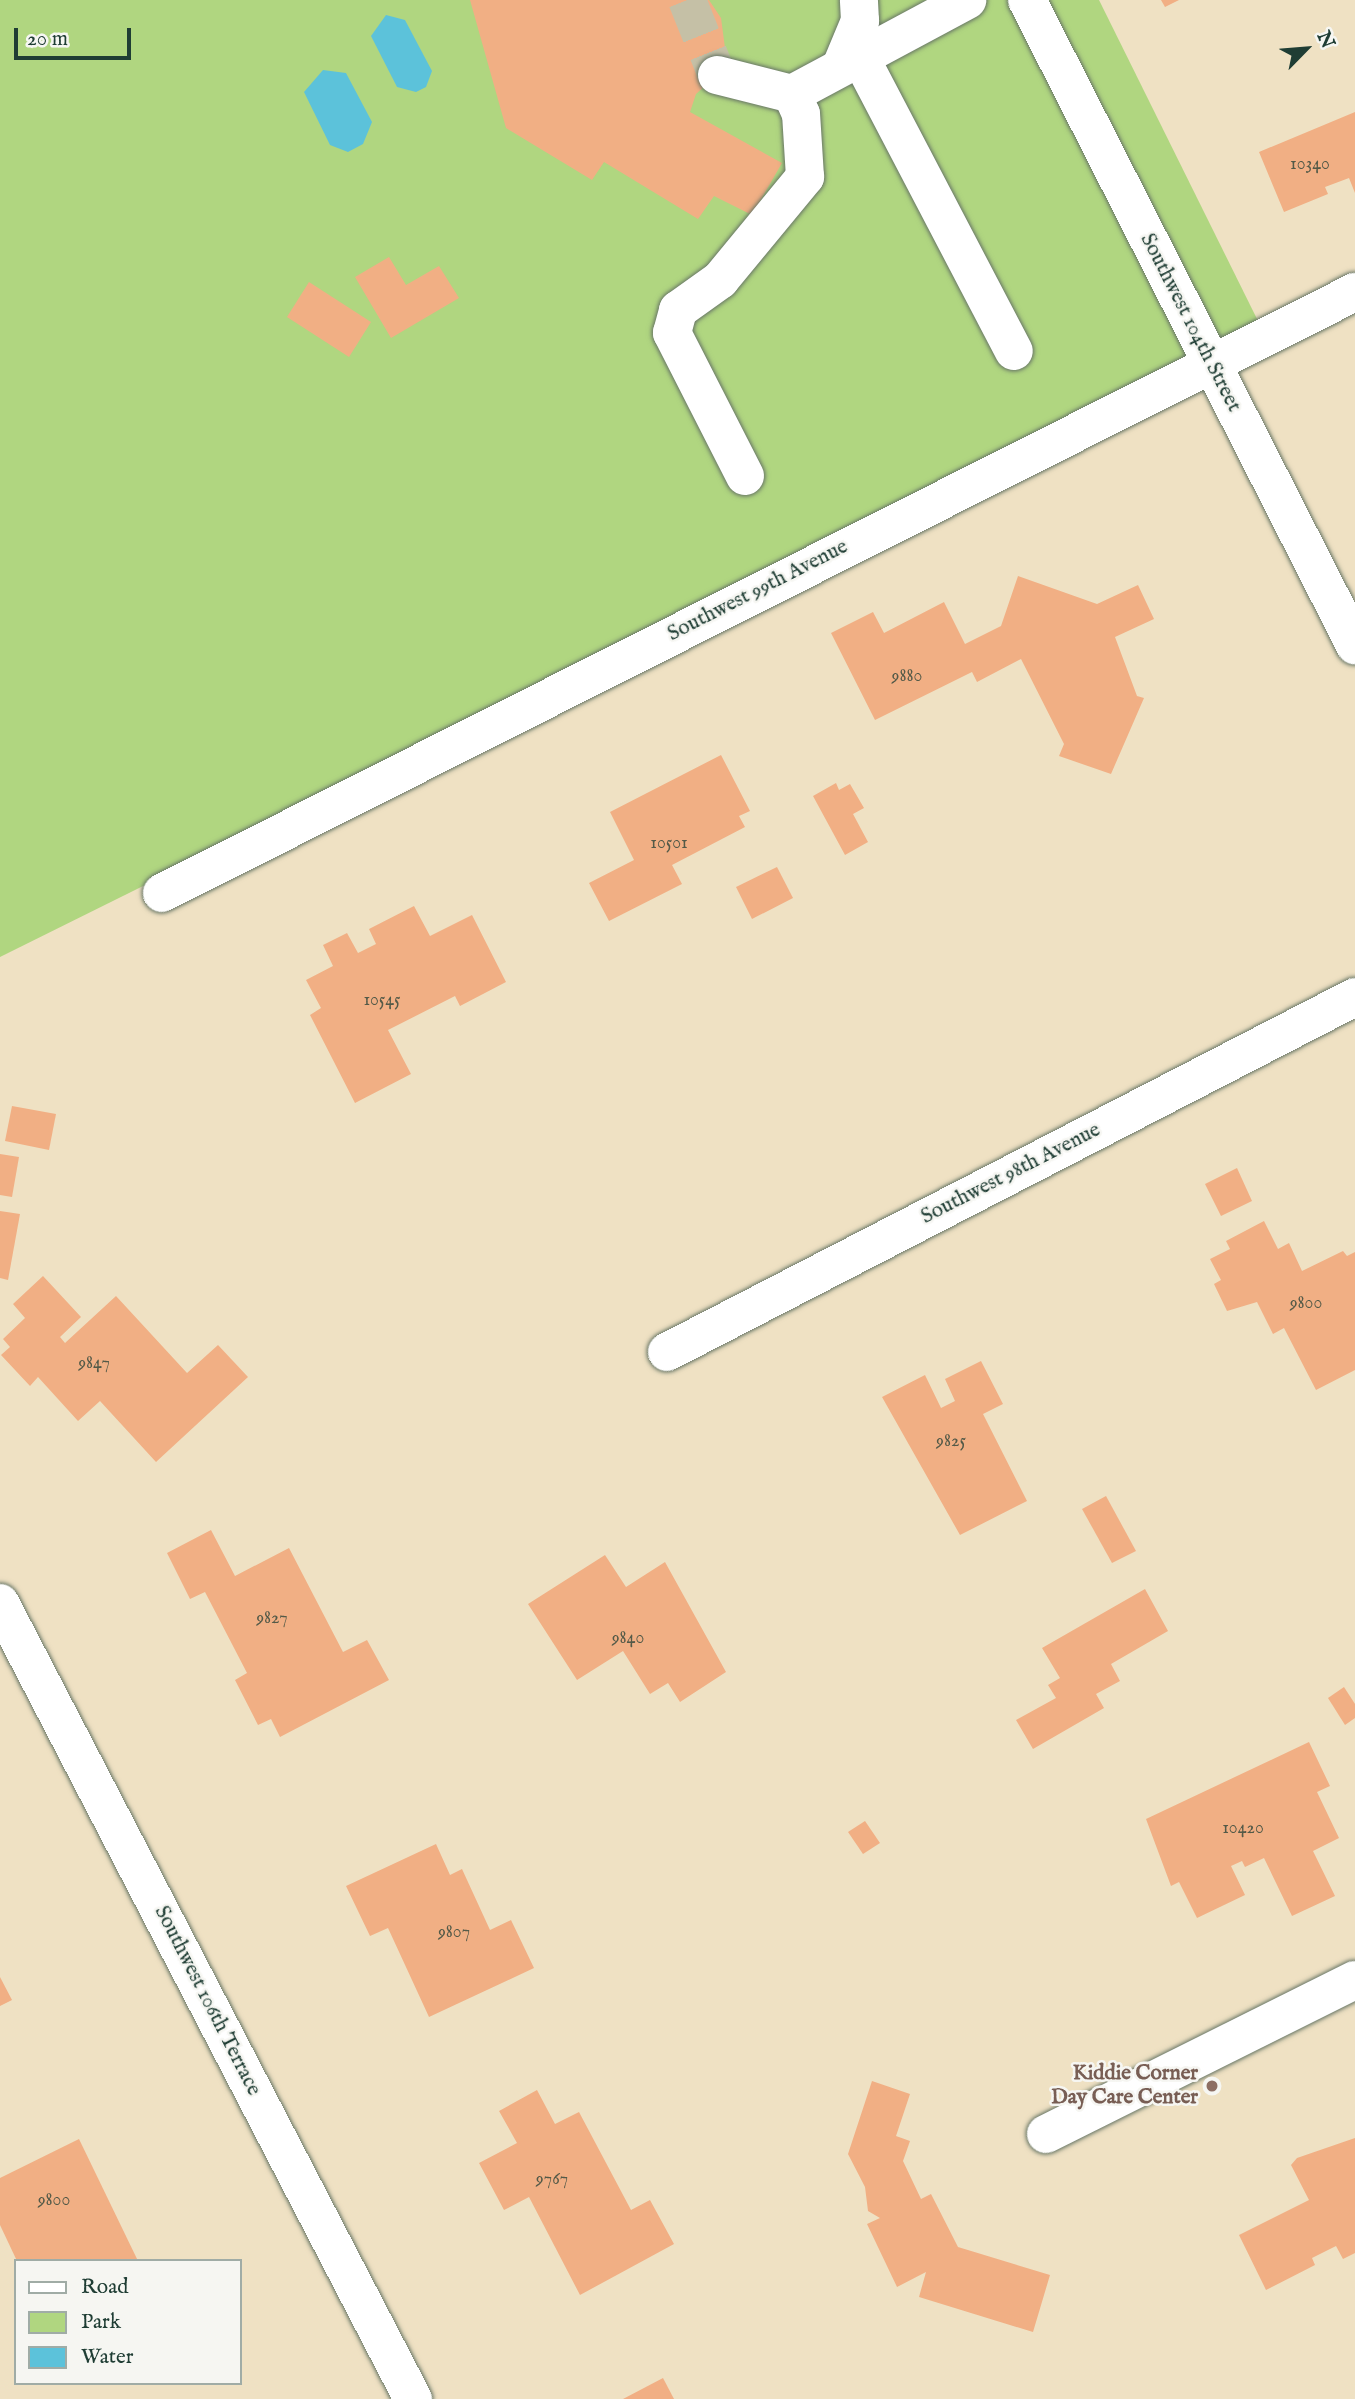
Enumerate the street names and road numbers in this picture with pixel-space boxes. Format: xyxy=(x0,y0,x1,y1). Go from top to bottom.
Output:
street label: Southwest 104th Street xyxy=(1134,230,1246,416)
street label: Southwest 99th Avenue xyxy=(664,535,852,647)
street label: Southwest 98th Avenue xyxy=(917,1118,1105,1230)
street label: Southwest 106th Terrace xyxy=(148,1902,266,2100)

